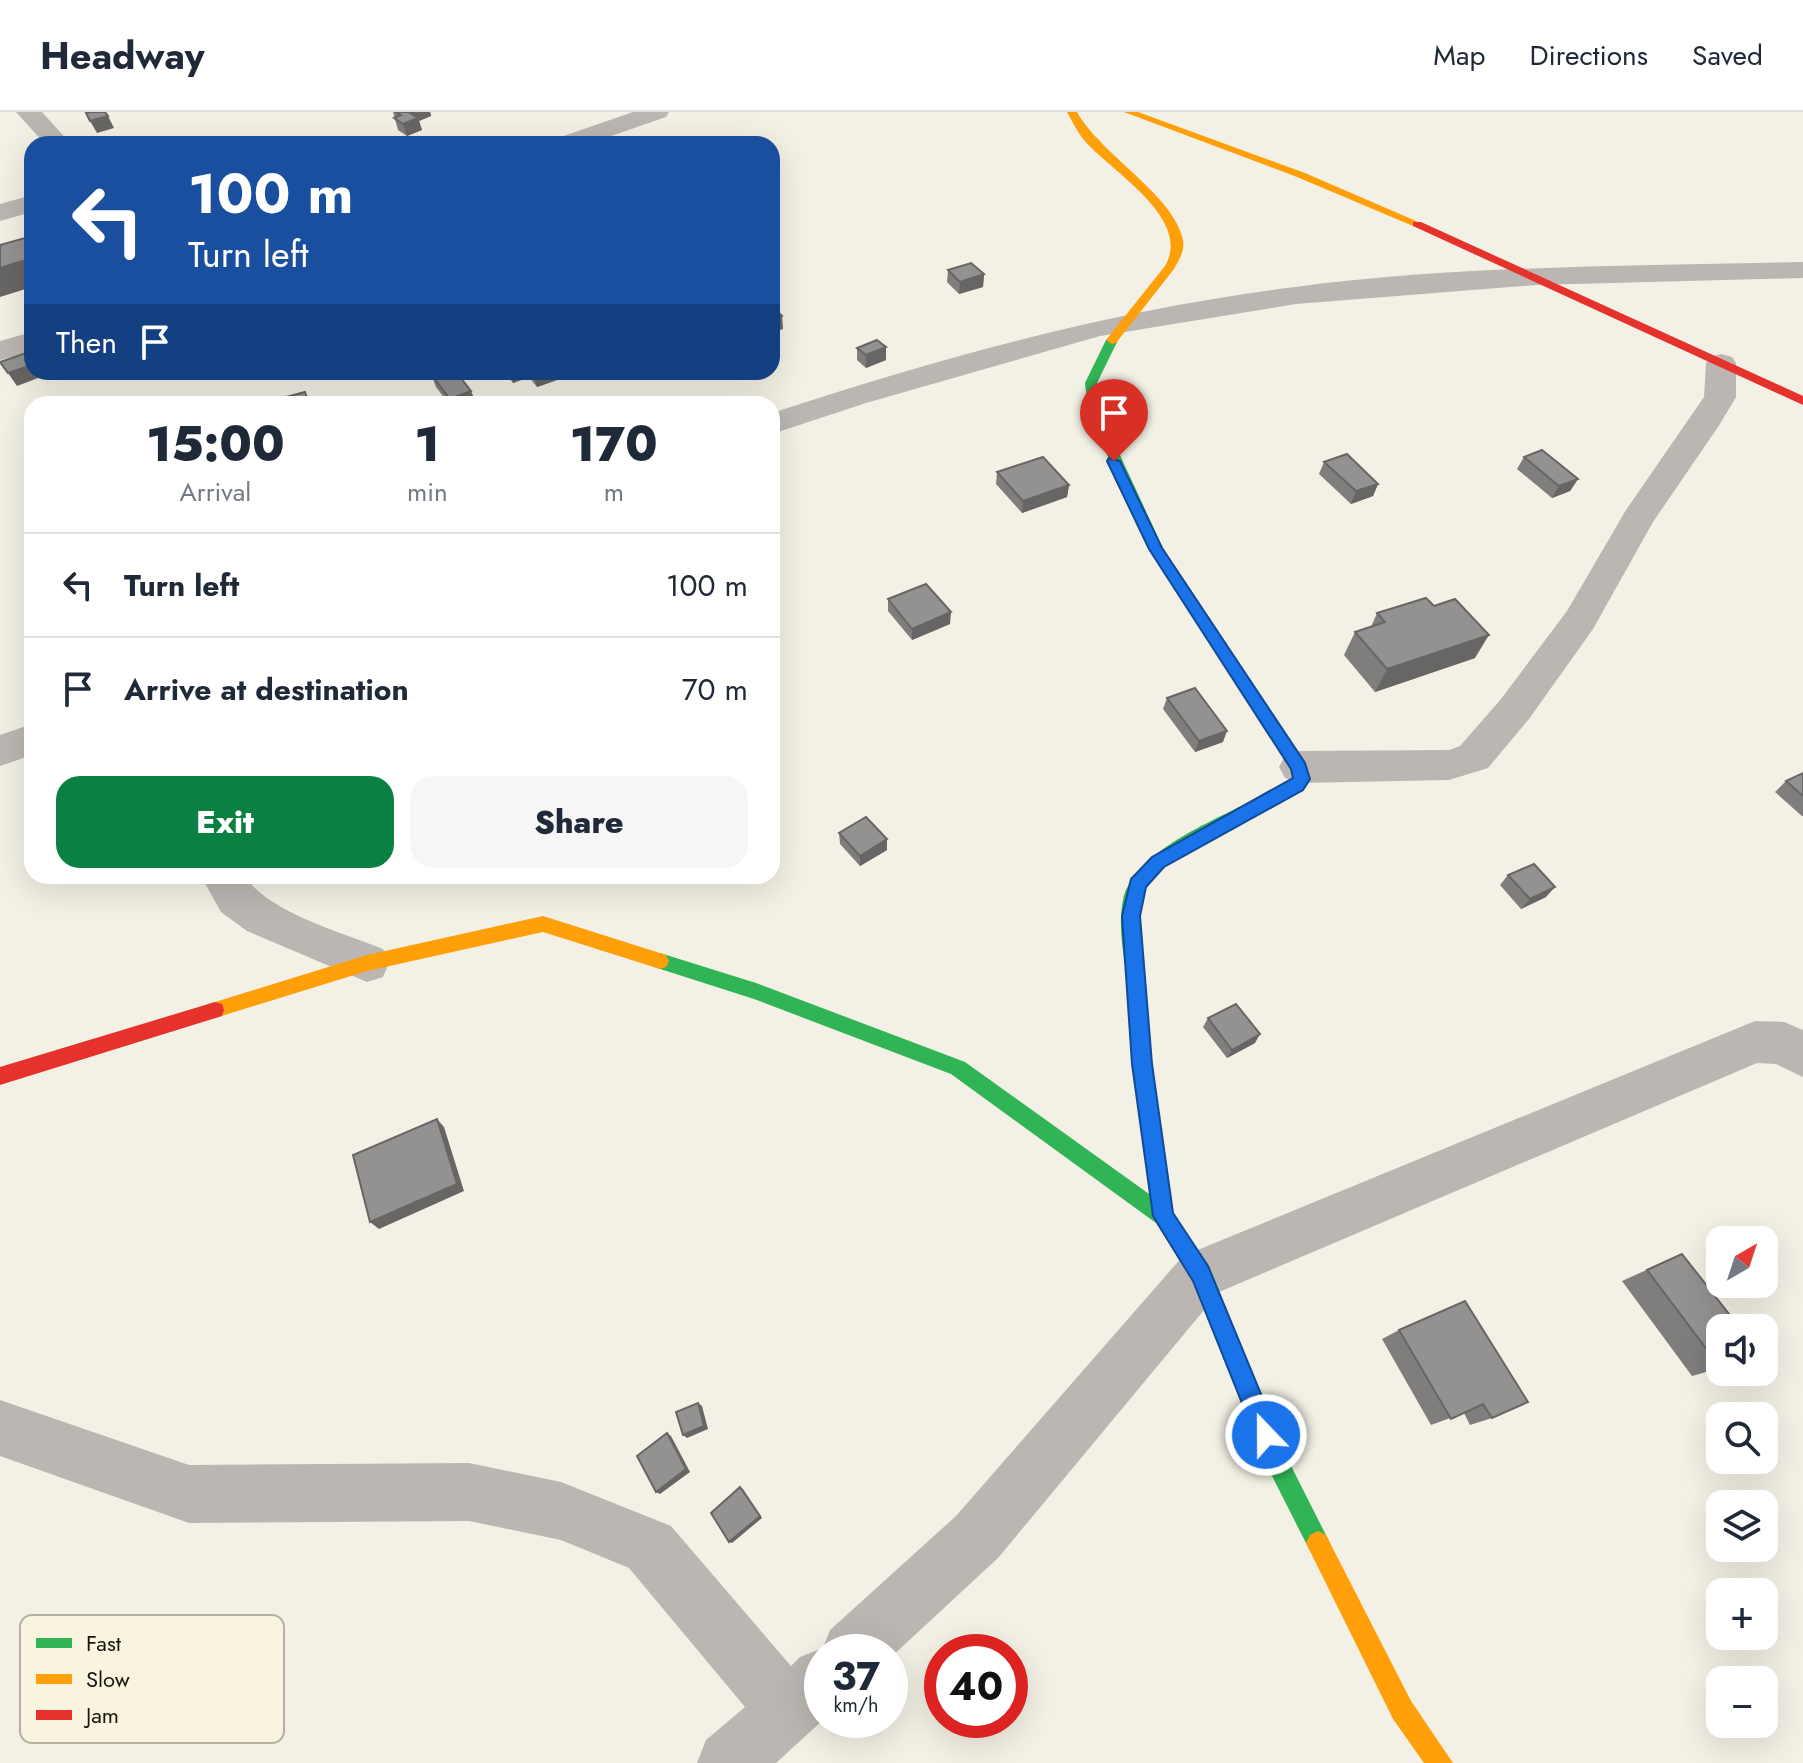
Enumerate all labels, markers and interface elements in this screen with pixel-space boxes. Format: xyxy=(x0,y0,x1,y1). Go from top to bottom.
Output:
text: Headway xyxy=(40,28,205,83)
text: Map xyxy=(1433,35,1485,76)
text: Directions xyxy=(1529,35,1648,76)
text: Saved xyxy=(1692,35,1763,76)
text: 100 m xyxy=(188,153,353,234)
icon: left xyxy=(56,168,160,272)
text: Turn left xyxy=(188,228,309,280)
icon: arrive xyxy=(133,320,177,364)
text: Then xyxy=(56,321,117,364)
pin xyxy=(1080,379,1148,461)
icon: arrive xyxy=(1092,391,1136,435)
text: 15:00 xyxy=(146,410,285,479)
text: 1 xyxy=(415,410,440,479)
text: 170 xyxy=(570,410,658,479)
text: Arrival xyxy=(180,473,251,511)
text: min xyxy=(407,473,448,511)
text: m xyxy=(604,473,624,511)
icon: left xyxy=(56,563,100,607)
text: Turn left xyxy=(124,564,239,607)
text: 100 m xyxy=(666,564,748,607)
icon: arrive xyxy=(56,667,100,711)
text: Arrive at destination xyxy=(124,668,409,711)
text: 70 m xyxy=(682,668,748,711)
button: Exit xyxy=(56,776,394,868)
button: Share xyxy=(410,776,748,868)
north arrow xyxy=(1706,1226,1778,1298)
map controls xyxy=(1706,1226,1778,1738)
button: sound xyxy=(1706,1314,1778,1386)
position arrow xyxy=(1224,1393,1308,1477)
button: search xyxy=(1706,1402,1778,1474)
button: layers xyxy=(1706,1490,1778,1562)
button: + xyxy=(1706,1578,1778,1650)
legend xyxy=(20,1615,284,1743)
text: Fast xyxy=(86,1627,122,1659)
speed limit sign: 40 xyxy=(924,1634,1028,1738)
text: 37 xyxy=(832,1647,880,1705)
text: Slow xyxy=(86,1663,130,1695)
button: − xyxy=(1706,1666,1778,1738)
text: km/h xyxy=(833,1691,879,1720)
text: Jam xyxy=(83,1699,119,1731)

